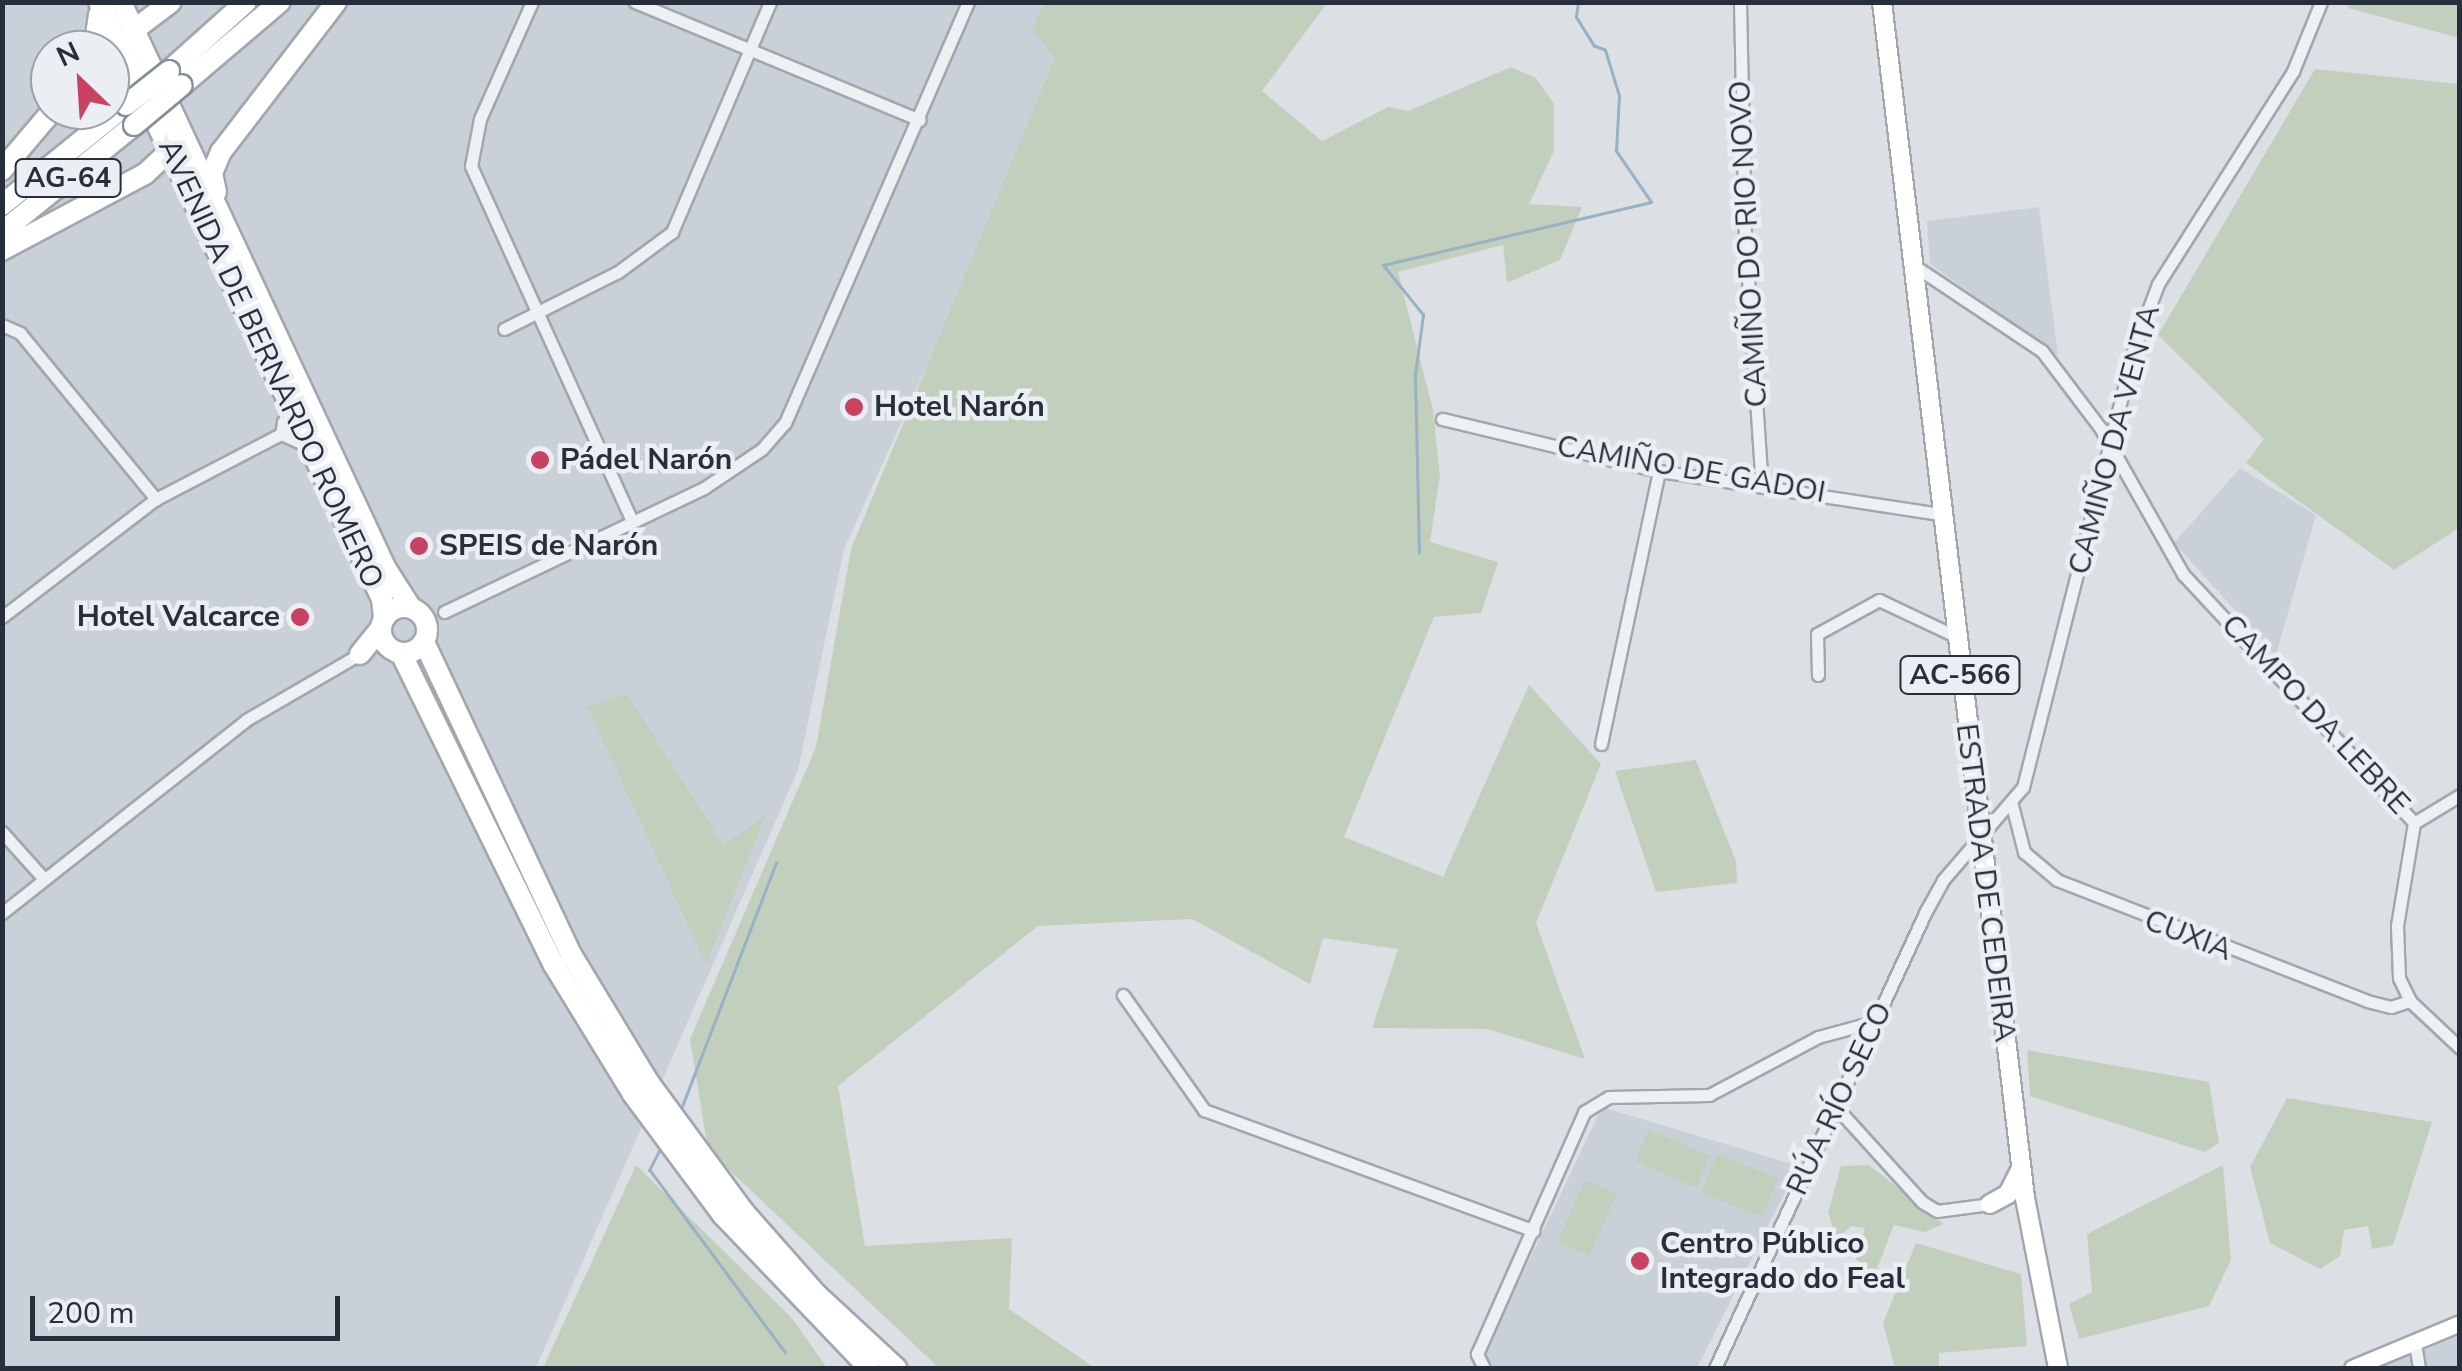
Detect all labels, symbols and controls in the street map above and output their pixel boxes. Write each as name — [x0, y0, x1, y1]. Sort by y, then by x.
north arrow — [30, 30, 130, 130]
text: N — [51, 33, 86, 76]
street label: CAMIÑO DO RIO NOVO — [1722, 80, 1776, 408]
street label: AVENIDA DE BERNARDO ROMERO — [150, 134, 390, 594]
road number: AG-64 — [13, 155, 123, 201]
street label: CAMIÑO DA VENTA — [2062, 301, 2168, 579]
place label: Hotel Narón — [874, 389, 1045, 425]
marker: Hotel Narón — [843, 396, 865, 418]
street label: CAMIÑO DE GADOI — [1554, 429, 1828, 511]
place label: Pádel Narón — [560, 442, 732, 478]
marker: Pádel Narón — [529, 449, 551, 471]
place label: SPEIS de Narón — [439, 528, 658, 564]
marker: SPEIS de Narón — [408, 535, 430, 557]
place label: Hotel Valcarce — [77, 599, 280, 635]
marker: Hotel Valcarce — [289, 606, 311, 628]
street label: CAMPO DA LEBRE — [2213, 608, 2417, 822]
road number: AC-566 — [1898, 652, 2022, 698]
street label: ESTRADA DE CEDEIRA — [1948, 722, 2022, 1044]
street label: CUXIA — [2139, 903, 2237, 969]
street label: RÚA RÍO SECO — [1780, 997, 1900, 1201]
place label: Centro Público Integrado do Feal — [1660, 1226, 1905, 1296]
marker: Centro Público Integrado do Feal — [1629, 1250, 1651, 1272]
scale bar — [35, 1276, 345, 1338]
text: 200 m — [47, 1293, 134, 1334]

